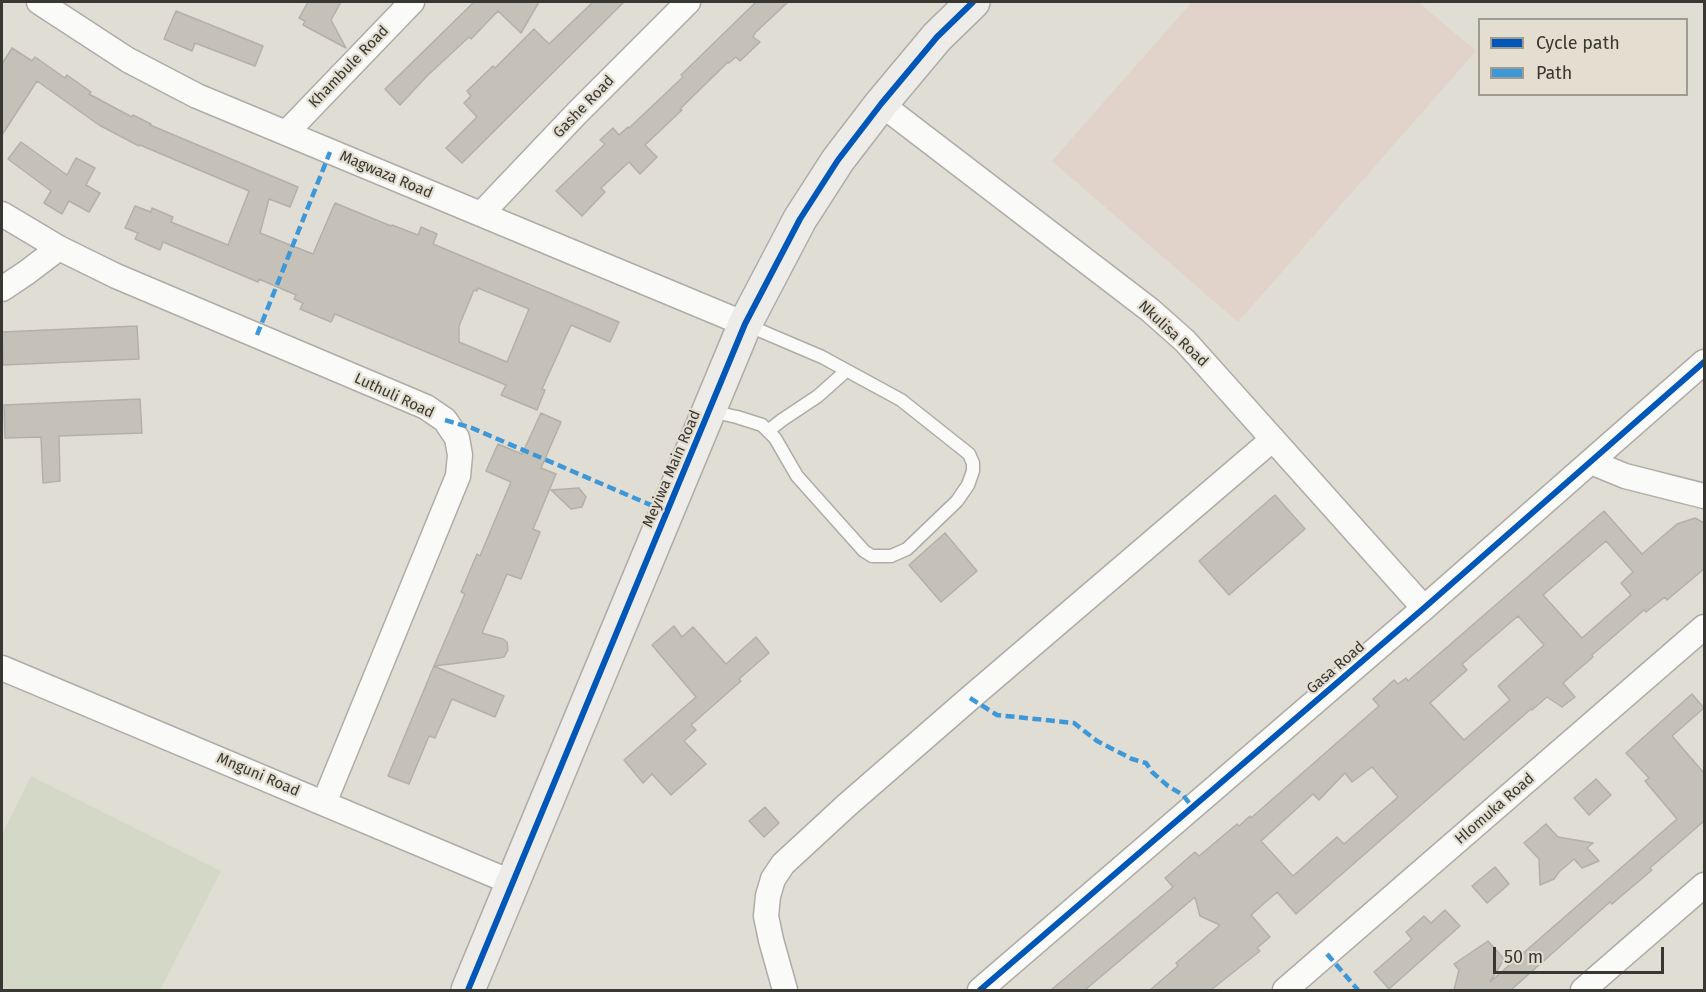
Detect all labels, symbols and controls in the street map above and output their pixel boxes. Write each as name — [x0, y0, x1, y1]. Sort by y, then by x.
legend — [1478, 18, 1688, 96]
street label: Khambule Road — [305, 22, 393, 112]
text: Cycle path — [1536, 32, 1620, 54]
text: Path — [1536, 62, 1572, 84]
street label: Gashe Road — [550, 72, 618, 142]
street label: Magwaza Road — [337, 147, 435, 203]
street label: Nkulisa Road — [1134, 297, 1212, 371]
street label: Luthuli Road — [351, 370, 437, 422]
street label: Meyiwa Main Road — [639, 408, 705, 530]
street label: Gasa Road — [1303, 638, 1369, 698]
street label: Mnguni Road — [214, 749, 302, 801]
street label: Hlomuka Road — [1452, 770, 1538, 848]
scale bar — [1496, 935, 1667, 973]
text: 50 m — [1504, 946, 1543, 968]

